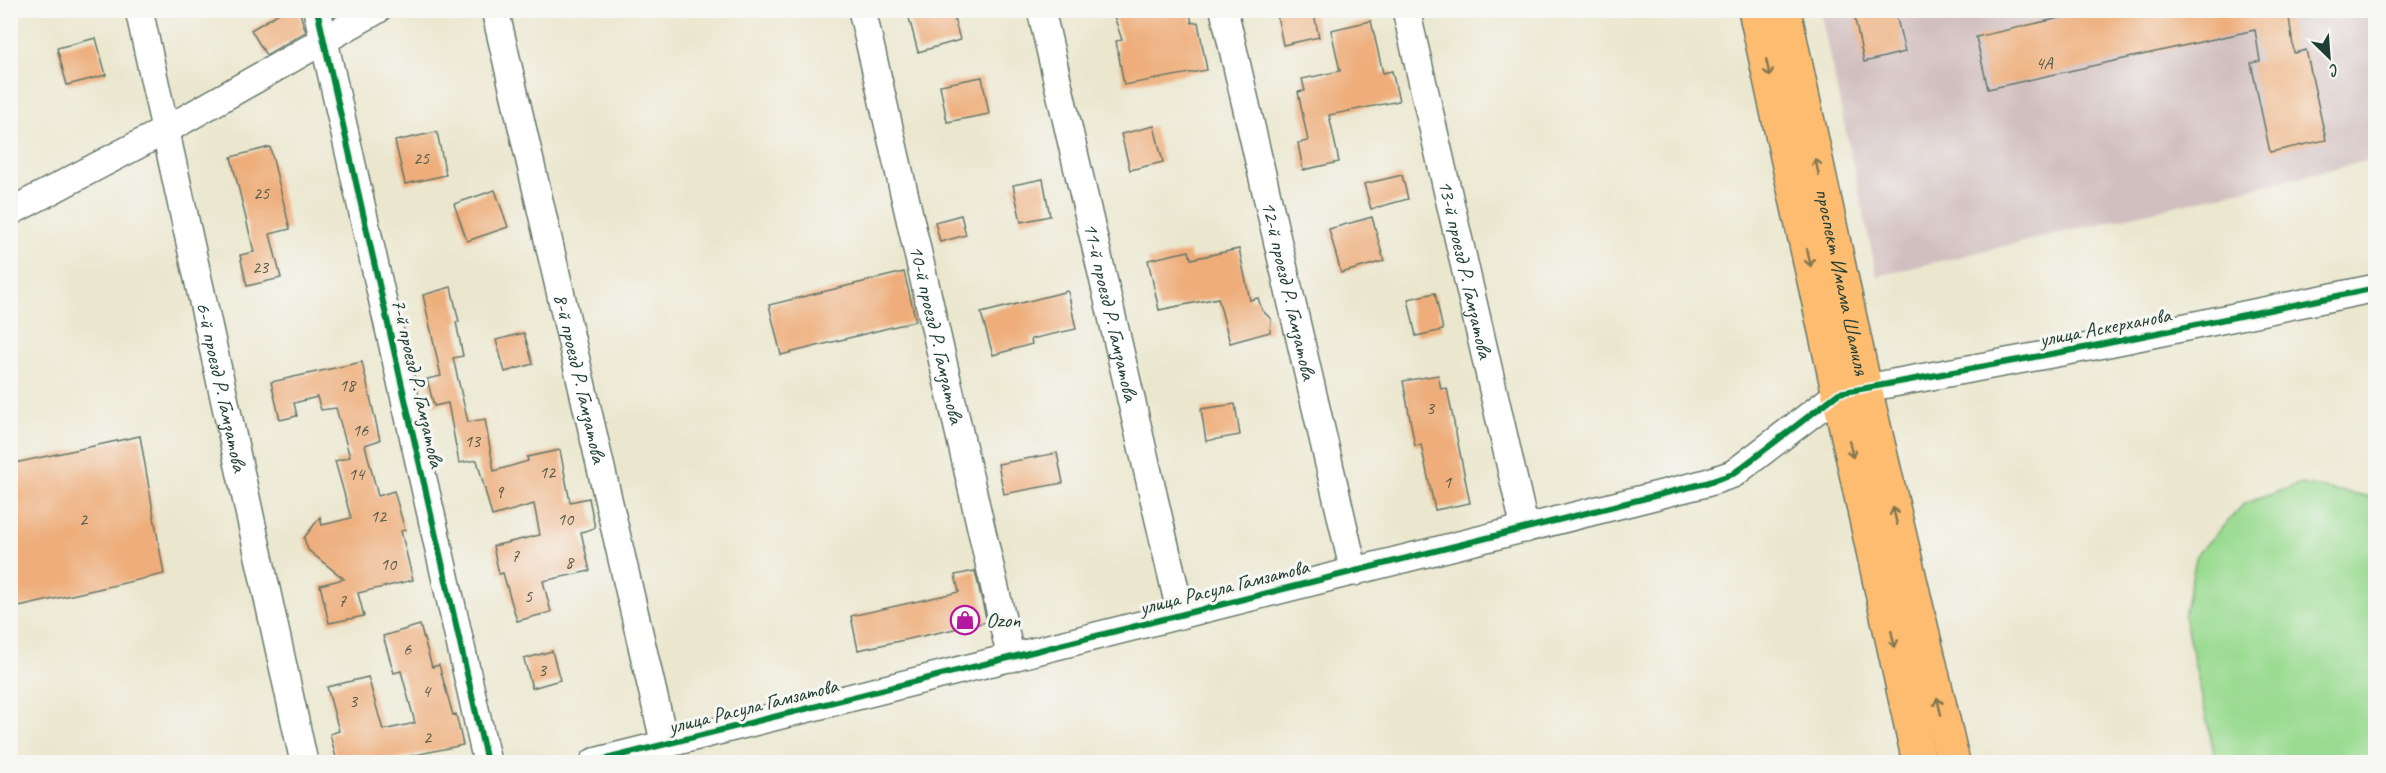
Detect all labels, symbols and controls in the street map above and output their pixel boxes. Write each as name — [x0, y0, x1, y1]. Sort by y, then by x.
north arrow — [2299, 27, 2359, 87]
house number: 4А — [2035, 52, 2054, 74]
one-way arrow — [1763, 57, 1774, 77]
text: С — [2325, 59, 2343, 81]
house number: 25 — [413, 147, 430, 169]
one-way arrow — [1811, 158, 1822, 177]
street label: 13-й проезд Р. Гамзатова — [1432, 177, 1499, 363]
house number: 25 — [253, 182, 270, 204]
street label: проспект Имама Шамиля — [1810, 186, 1875, 379]
street label: 12-й проезд Р. Гамзатова — [1256, 199, 1323, 384]
street label: 11-й проезд Р. Гамзатова — [1078, 220, 1145, 406]
street label: 10-й проезд Р. Гамзатова — [904, 243, 970, 428]
one-way arrow — [1804, 248, 1816, 267]
house number: 23 — [252, 256, 270, 278]
street label: 8-й проезд Р. Гамзатова — [548, 291, 613, 467]
street label: 7-й проезд Р. Гамзатова — [386, 296, 451, 472]
street label: 6-й проезд Р. Гамзатова — [190, 300, 253, 476]
street label: улица Аскерханова — [2035, 301, 2175, 353]
house number: 18 — [339, 374, 357, 396]
house number: 3 — [1426, 397, 1436, 419]
house number: 16 — [352, 419, 369, 441]
house number: 13 — [464, 430, 482, 452]
one-way arrow — [1846, 438, 1857, 458]
house number: 12 — [539, 461, 557, 483]
house number: 14 — [348, 463, 366, 485]
house number: 1 — [1443, 471, 1452, 493]
house number: 9 — [495, 481, 505, 503]
house number: 12 — [370, 505, 388, 527]
one-way arrow — [1888, 506, 1900, 525]
house number: 2 — [79, 508, 89, 530]
house number: 10 — [557, 508, 575, 530]
house number: 7 — [511, 545, 520, 567]
house number: 8 — [565, 551, 575, 573]
house number: 10 — [380, 553, 398, 575]
street label: улица Расула Гамзатова — [1135, 553, 1313, 621]
house number: 5 — [524, 585, 533, 607]
house number: 7 — [338, 590, 347, 612]
shop icon: Ozon — [949, 604, 981, 636]
place label: Ozon — [986, 607, 1021, 633]
one-way arrow — [1888, 629, 1899, 648]
house number: 6 — [403, 638, 412, 660]
house number: 3 — [538, 659, 548, 681]
street label: улица Расула Гамзатова — [664, 672, 842, 740]
house number: 4 — [422, 680, 432, 702]
house number: 3 — [349, 690, 359, 712]
one-way arrow — [1933, 696, 1945, 715]
house number: 2 — [423, 726, 433, 748]

